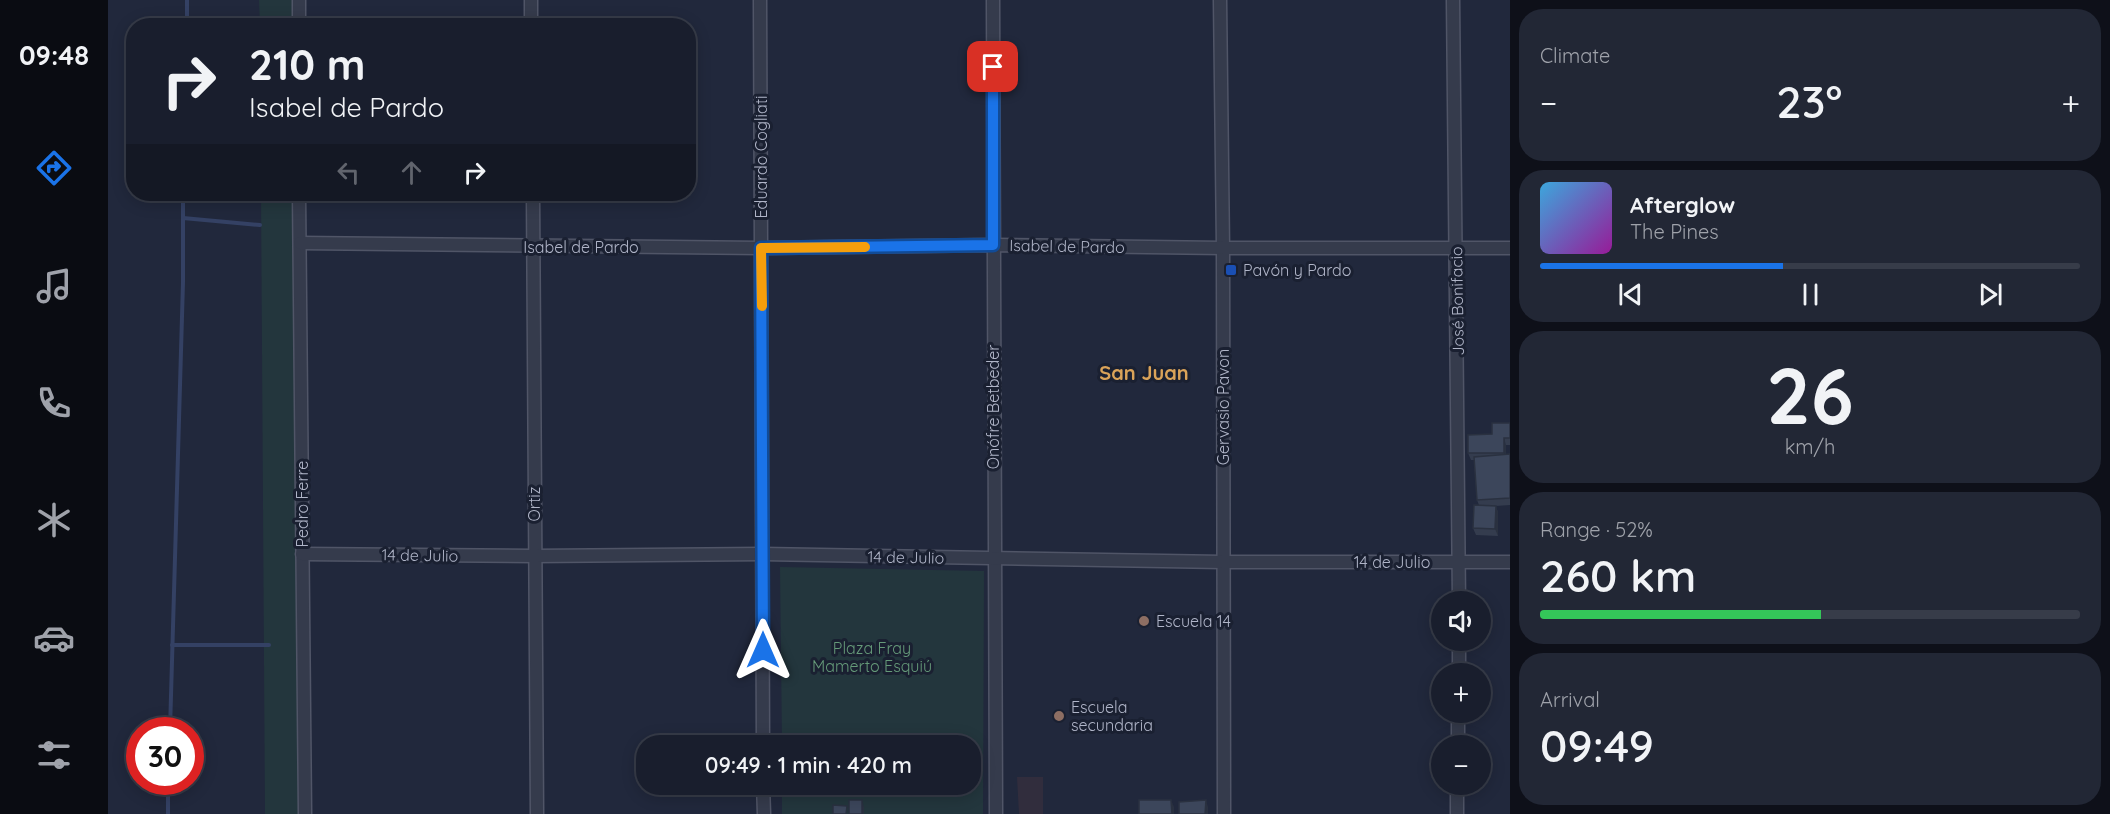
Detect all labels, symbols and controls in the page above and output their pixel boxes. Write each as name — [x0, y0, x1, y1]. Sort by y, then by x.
text: 09:48 — [19, 38, 89, 72]
text: 210 m — [249, 38, 366, 91]
pin — [967, 41, 1018, 92]
icon: right — [150, 42, 228, 120]
text: Climate — [1540, 43, 1610, 68]
icon: arrive — [976, 50, 1009, 83]
text: 23° — [1776, 73, 1842, 129]
text: − — [1540, 82, 1557, 123]
text: + — [2061, 82, 2080, 123]
text: Isabel de Pardo — [249, 90, 444, 124]
street label: Eduardo Cogliati — [751, 95, 771, 219]
icon: directions — [33, 147, 75, 189]
icon: left — [332, 156, 365, 189]
icon: ahead — [395, 156, 428, 189]
icon: right — [458, 156, 491, 189]
text: Afterglow — [1630, 191, 1735, 219]
text: The Pines — [1630, 219, 1719, 244]
street label: Isabel de Pardo — [1009, 235, 1125, 257]
street label: Isabel de Pardo — [523, 237, 639, 257]
street label: José Bonifacio — [1446, 246, 1468, 356]
place label: Pavón y Pardo — [1243, 260, 1351, 280]
marker: Pavón y Pardo — [1224, 263, 1238, 277]
icon: music — [33, 265, 75, 307]
icon: previous — [1614, 278, 1647, 311]
icon: pause — [1794, 278, 1827, 311]
icon: next — [1974, 278, 2007, 311]
street label: Onófre Betbeder — [983, 345, 1003, 469]
text: 26 — [1766, 346, 1854, 444]
street label: Gervasio Pavon — [1213, 349, 1233, 465]
district label: San Juan — [1099, 360, 1189, 385]
icon: phone — [33, 382, 75, 424]
text: km/h — [1785, 434, 1835, 459]
street label: Pedro Ferre — [292, 461, 312, 547]
street label: Ortiz — [524, 487, 544, 521]
icon: climate — [33, 499, 75, 541]
text: Range · 52% — [1540, 517, 1653, 542]
street label: 14 de Julio — [382, 544, 458, 566]
street label: 14 de Julio — [868, 546, 944, 568]
text: 260 km — [1540, 547, 1696, 603]
street label: 14 de Julio — [1354, 552, 1430, 572]
map controls — [1431, 591, 1491, 795]
button: sound — [1431, 591, 1491, 651]
place label: Escuela 14 — [1156, 611, 1231, 631]
marker: Escuela 14 — [1137, 614, 1151, 628]
icon: car — [33, 617, 75, 659]
position arrow — [731, 618, 795, 682]
park label: Plaza Fray Mamerto Esquiú — [812, 638, 932, 676]
button: + — [1431, 663, 1491, 723]
text: Arrival — [1540, 687, 1600, 712]
place label: Escuela secundaria — [1071, 697, 1153, 735]
marker: Escuela secundaria — [1052, 709, 1066, 723]
speed limit sign: 30 — [126, 717, 204, 795]
text: 09:49 — [1540, 717, 1654, 773]
icon: filters — [33, 734, 75, 776]
button: − — [1431, 735, 1491, 795]
text: 09:49 · 1 min · 420 m — [705, 751, 912, 779]

